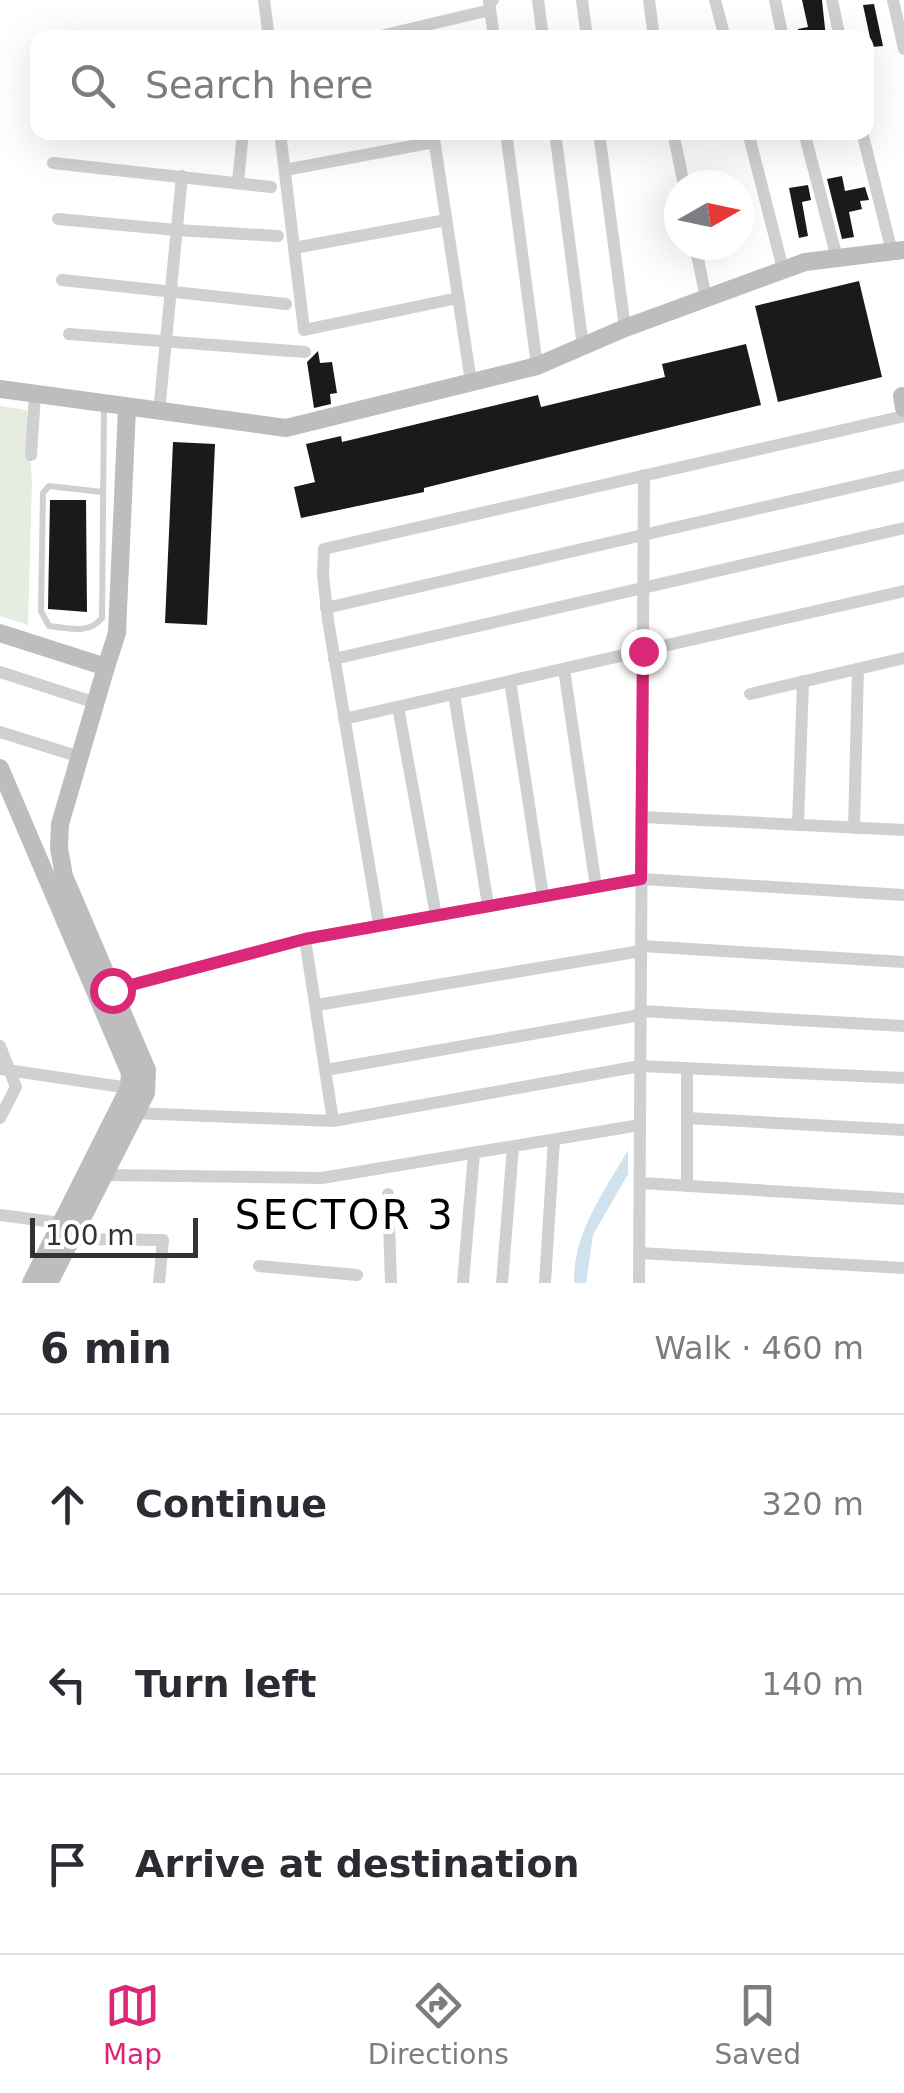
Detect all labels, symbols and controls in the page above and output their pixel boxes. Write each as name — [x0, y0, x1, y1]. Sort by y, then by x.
search box — [30, 30, 874, 140]
icon: search — [65, 58, 120, 113]
text: Search here — [145, 63, 373, 107]
north arrow — [664, 170, 754, 260]
route end — [621, 629, 667, 675]
route start — [90, 968, 136, 1014]
district label: SECTOR 3 — [235, 1192, 455, 1238]
scale bar — [30, 1213, 198, 1258]
text: 100 m — [45, 1219, 135, 1252]
text: 6 min — [40, 1324, 172, 1373]
text: Walk · 460 m — [654, 1329, 864, 1367]
icon: ahead — [40, 1477, 95, 1532]
text: Continue — [135, 1482, 327, 1526]
text: 320 m — [762, 1485, 864, 1523]
icon: left — [40, 1657, 95, 1712]
text: Turn left — [135, 1662, 316, 1706]
text: 140 m — [762, 1665, 864, 1703]
icon: arrive — [40, 1837, 95, 1892]
text: Arrive at destination — [135, 1842, 580, 1886]
tab: Map — [103, 1978, 162, 2071]
tab: Directions — [368, 1978, 509, 2071]
tab: Saved — [715, 1978, 801, 2071]

